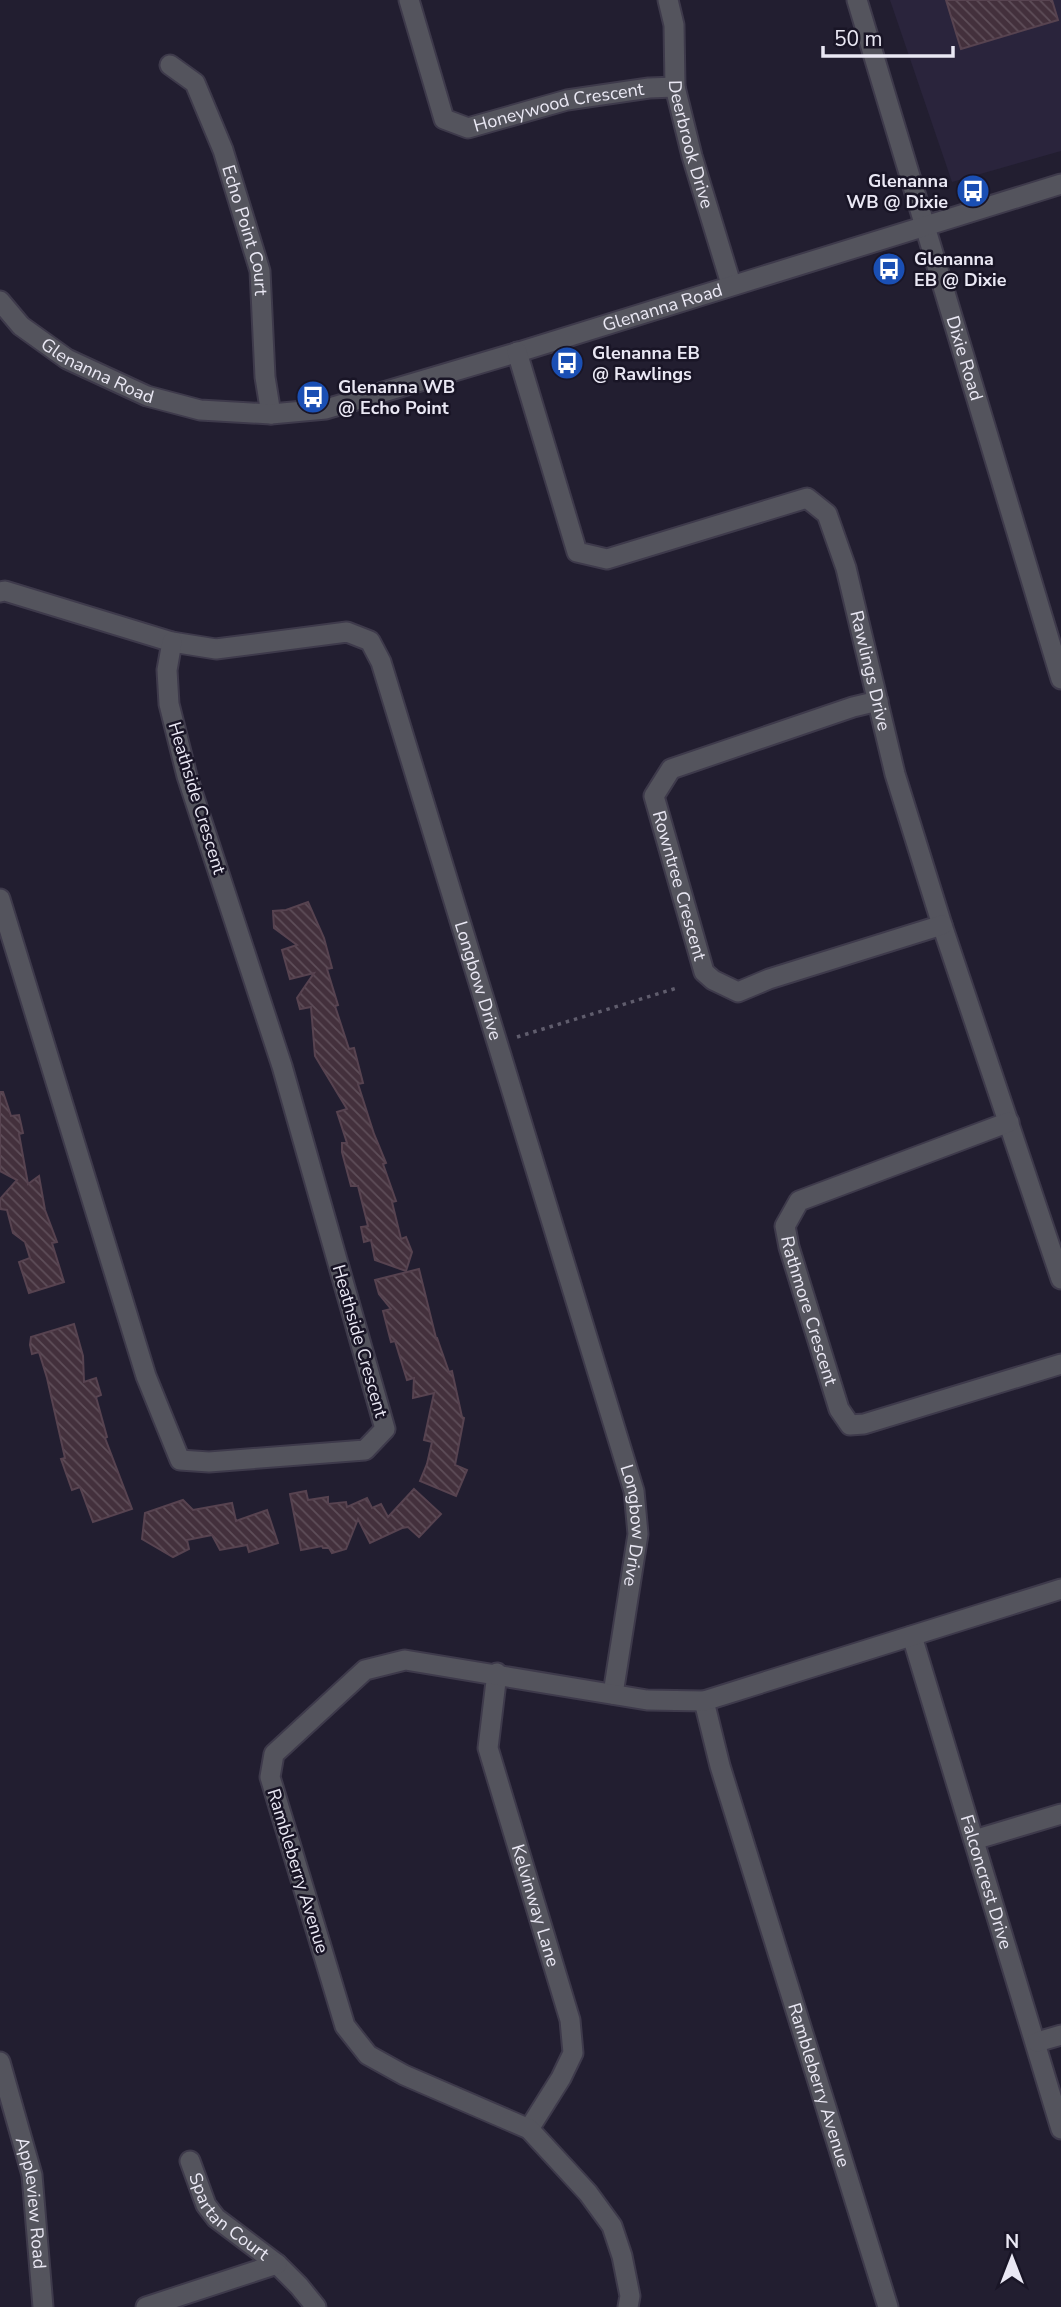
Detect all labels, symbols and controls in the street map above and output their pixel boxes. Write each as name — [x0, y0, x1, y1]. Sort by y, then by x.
scale bar — [823, 14, 953, 58]
text: 50 m — [834, 25, 883, 53]
street label: Honeywood Crescent — [471, 77, 646, 138]
street label: Deerbrook Drive — [663, 80, 719, 211]
street label: Echo Point Court — [216, 162, 273, 297]
place label: Glenanna WB @ Dixie — [846, 169, 948, 214]
bus stop icon: Glenanna WB @ Dixie — [954, 172, 992, 210]
place label: Glenanna EB @ Dixie — [914, 247, 1007, 292]
bus stop icon: Glenanna EB @ Dixie — [870, 250, 908, 288]
street label: Glenanna Road — [600, 278, 725, 337]
street label: Dixie Road — [941, 313, 989, 403]
street label: Glenanna Road — [36, 332, 157, 409]
place label: Glenanna EB @ Rawlings — [592, 341, 700, 386]
bus stop icon: Glenanna EB @ Rawlings — [548, 344, 586, 382]
place label: Glenanna WB @ Echo Point — [338, 375, 455, 420]
bus stop icon: Glenanna WB @ Echo Point — [294, 378, 332, 416]
street label: Rawlings Drive — [844, 608, 896, 733]
street label: Heathside Crescent — [162, 719, 232, 878]
street label: Rowntree Crescent — [647, 808, 712, 964]
street label: Longbow Drive — [449, 918, 508, 1043]
street label: Rathmore Crescent — [775, 1234, 843, 1389]
street label: Heathside Crescent — [327, 1262, 393, 1421]
street label: Longbow Drive — [615, 1461, 650, 1588]
street label: Rambleberry Avenue — [262, 1786, 334, 1956]
street label: Falconcrest Drive — [955, 1812, 1018, 1952]
street label: Kelvinway Lane — [506, 1841, 565, 1970]
street label: Rambleberry Avenue — [782, 2000, 856, 2170]
street label: Appleview Road — [10, 2134, 52, 2270]
street label: Spartan Court — [183, 2169, 275, 2266]
north arrow — [977, 2223, 1047, 2293]
text: N — [1005, 2229, 1019, 2255]

